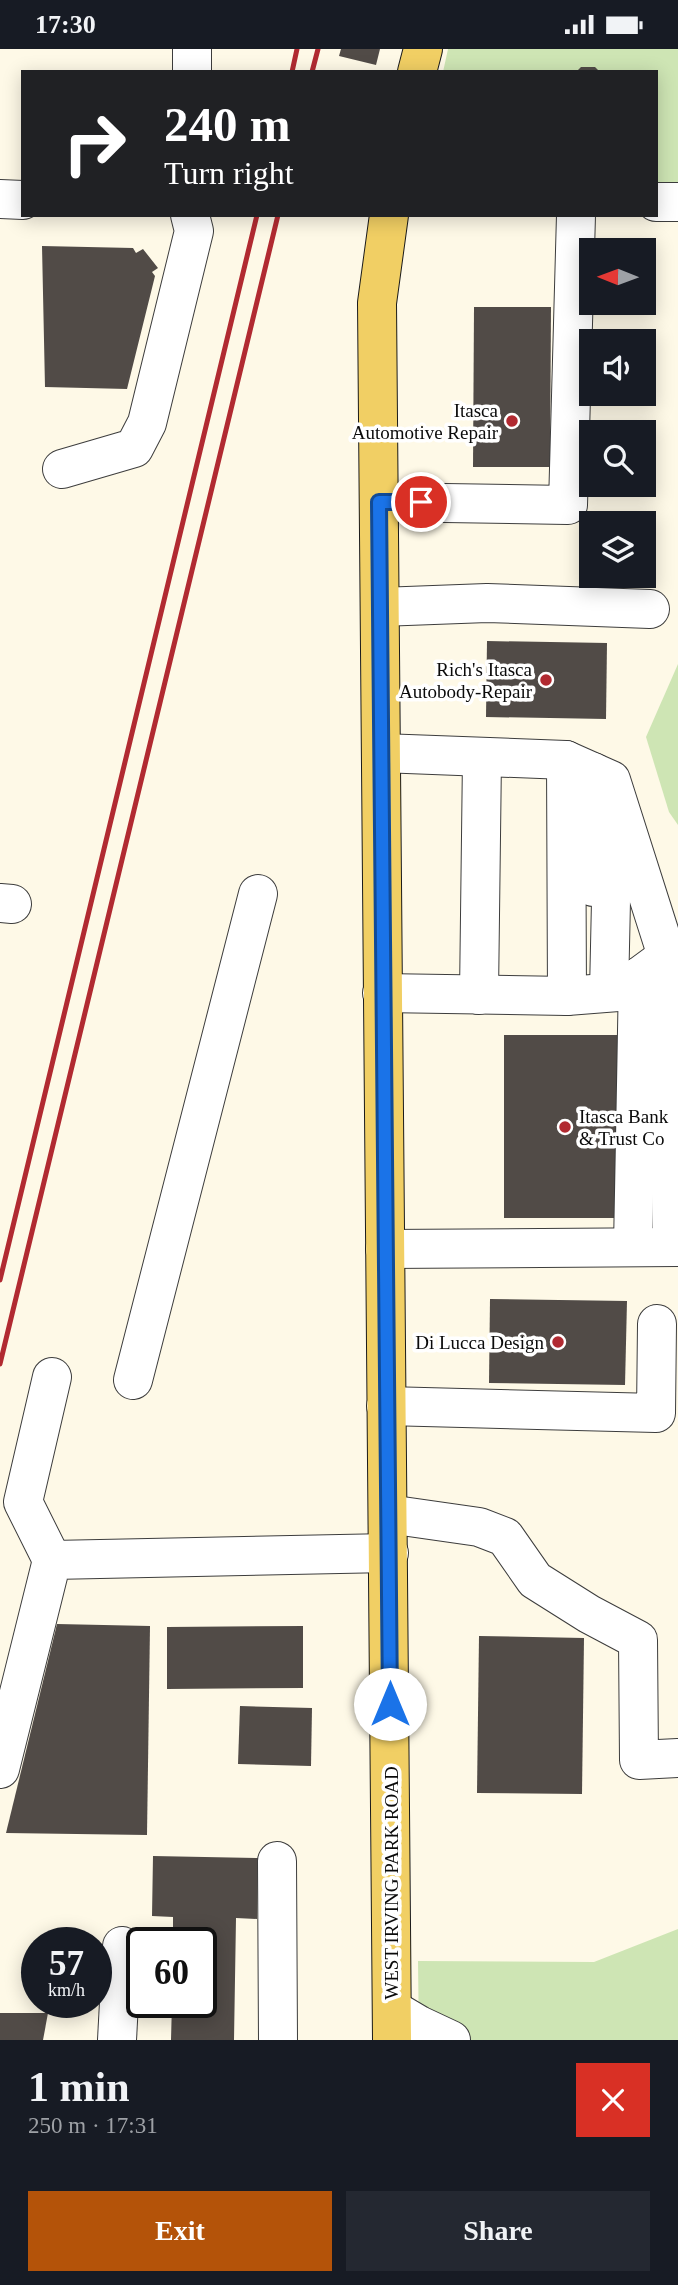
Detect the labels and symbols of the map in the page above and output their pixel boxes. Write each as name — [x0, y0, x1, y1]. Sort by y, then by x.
north arrow — [579, 238, 656, 315]
place label: Itasca Automotive Repair — [352, 400, 499, 443]
marker: Itasca Automotive Repair — [504, 413, 520, 429]
pin — [391, 472, 451, 532]
place label: Rich's Itasca Autobody-Repair — [399, 659, 533, 702]
marker: Rich's Itasca Autobody-Repair — [538, 672, 554, 688]
place label: Itasca Bank & Trust Co — [579, 1106, 669, 1149]
marker: Itasca Bank & Trust Co — [557, 1119, 573, 1135]
place label: Di Lucca Design — [415, 1332, 544, 1353]
marker: Di Lucca Design — [550, 1334, 566, 1350]
position arrow — [353, 1667, 427, 1741]
street label: WEST IRVING PARK ROAD — [381, 1766, 402, 2000]
speed limit sign: 60 — [126, 1927, 217, 2018]

